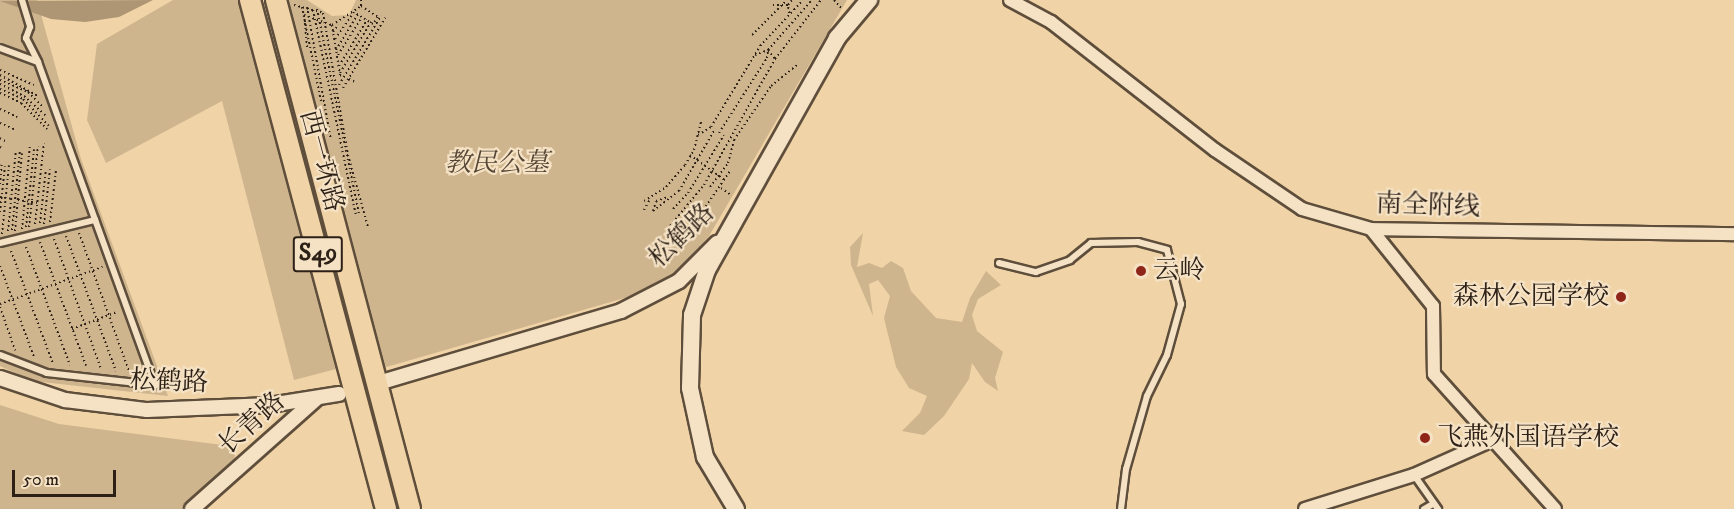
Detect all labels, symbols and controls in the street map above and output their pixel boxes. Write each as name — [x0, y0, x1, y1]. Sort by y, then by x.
street label: 西一环路 — [292, 107, 350, 215]
park label: 教民公墓 — [445, 148, 549, 180]
street label: 南全附线 — [1375, 189, 1481, 223]
street label: 松鹤路 — [643, 198, 721, 274]
road number: S49 — [292, 233, 344, 275]
place label: 云岭 — [1153, 255, 1205, 287]
marker: 云岭 — [1134, 264, 1148, 278]
place label: 森林公园学校 — [1453, 281, 1609, 313]
marker: 森林公园学校 — [1614, 290, 1628, 304]
street label: 松鹤路 — [129, 365, 209, 399]
street label: 长青路 — [213, 386, 291, 462]
place label: 飞燕外国语学校 — [1437, 422, 1619, 454]
marker: 飞燕外国语学校 — [1418, 431, 1432, 445]
scale bar — [15, 458, 118, 496]
text: 50 m — [23, 469, 59, 491]

